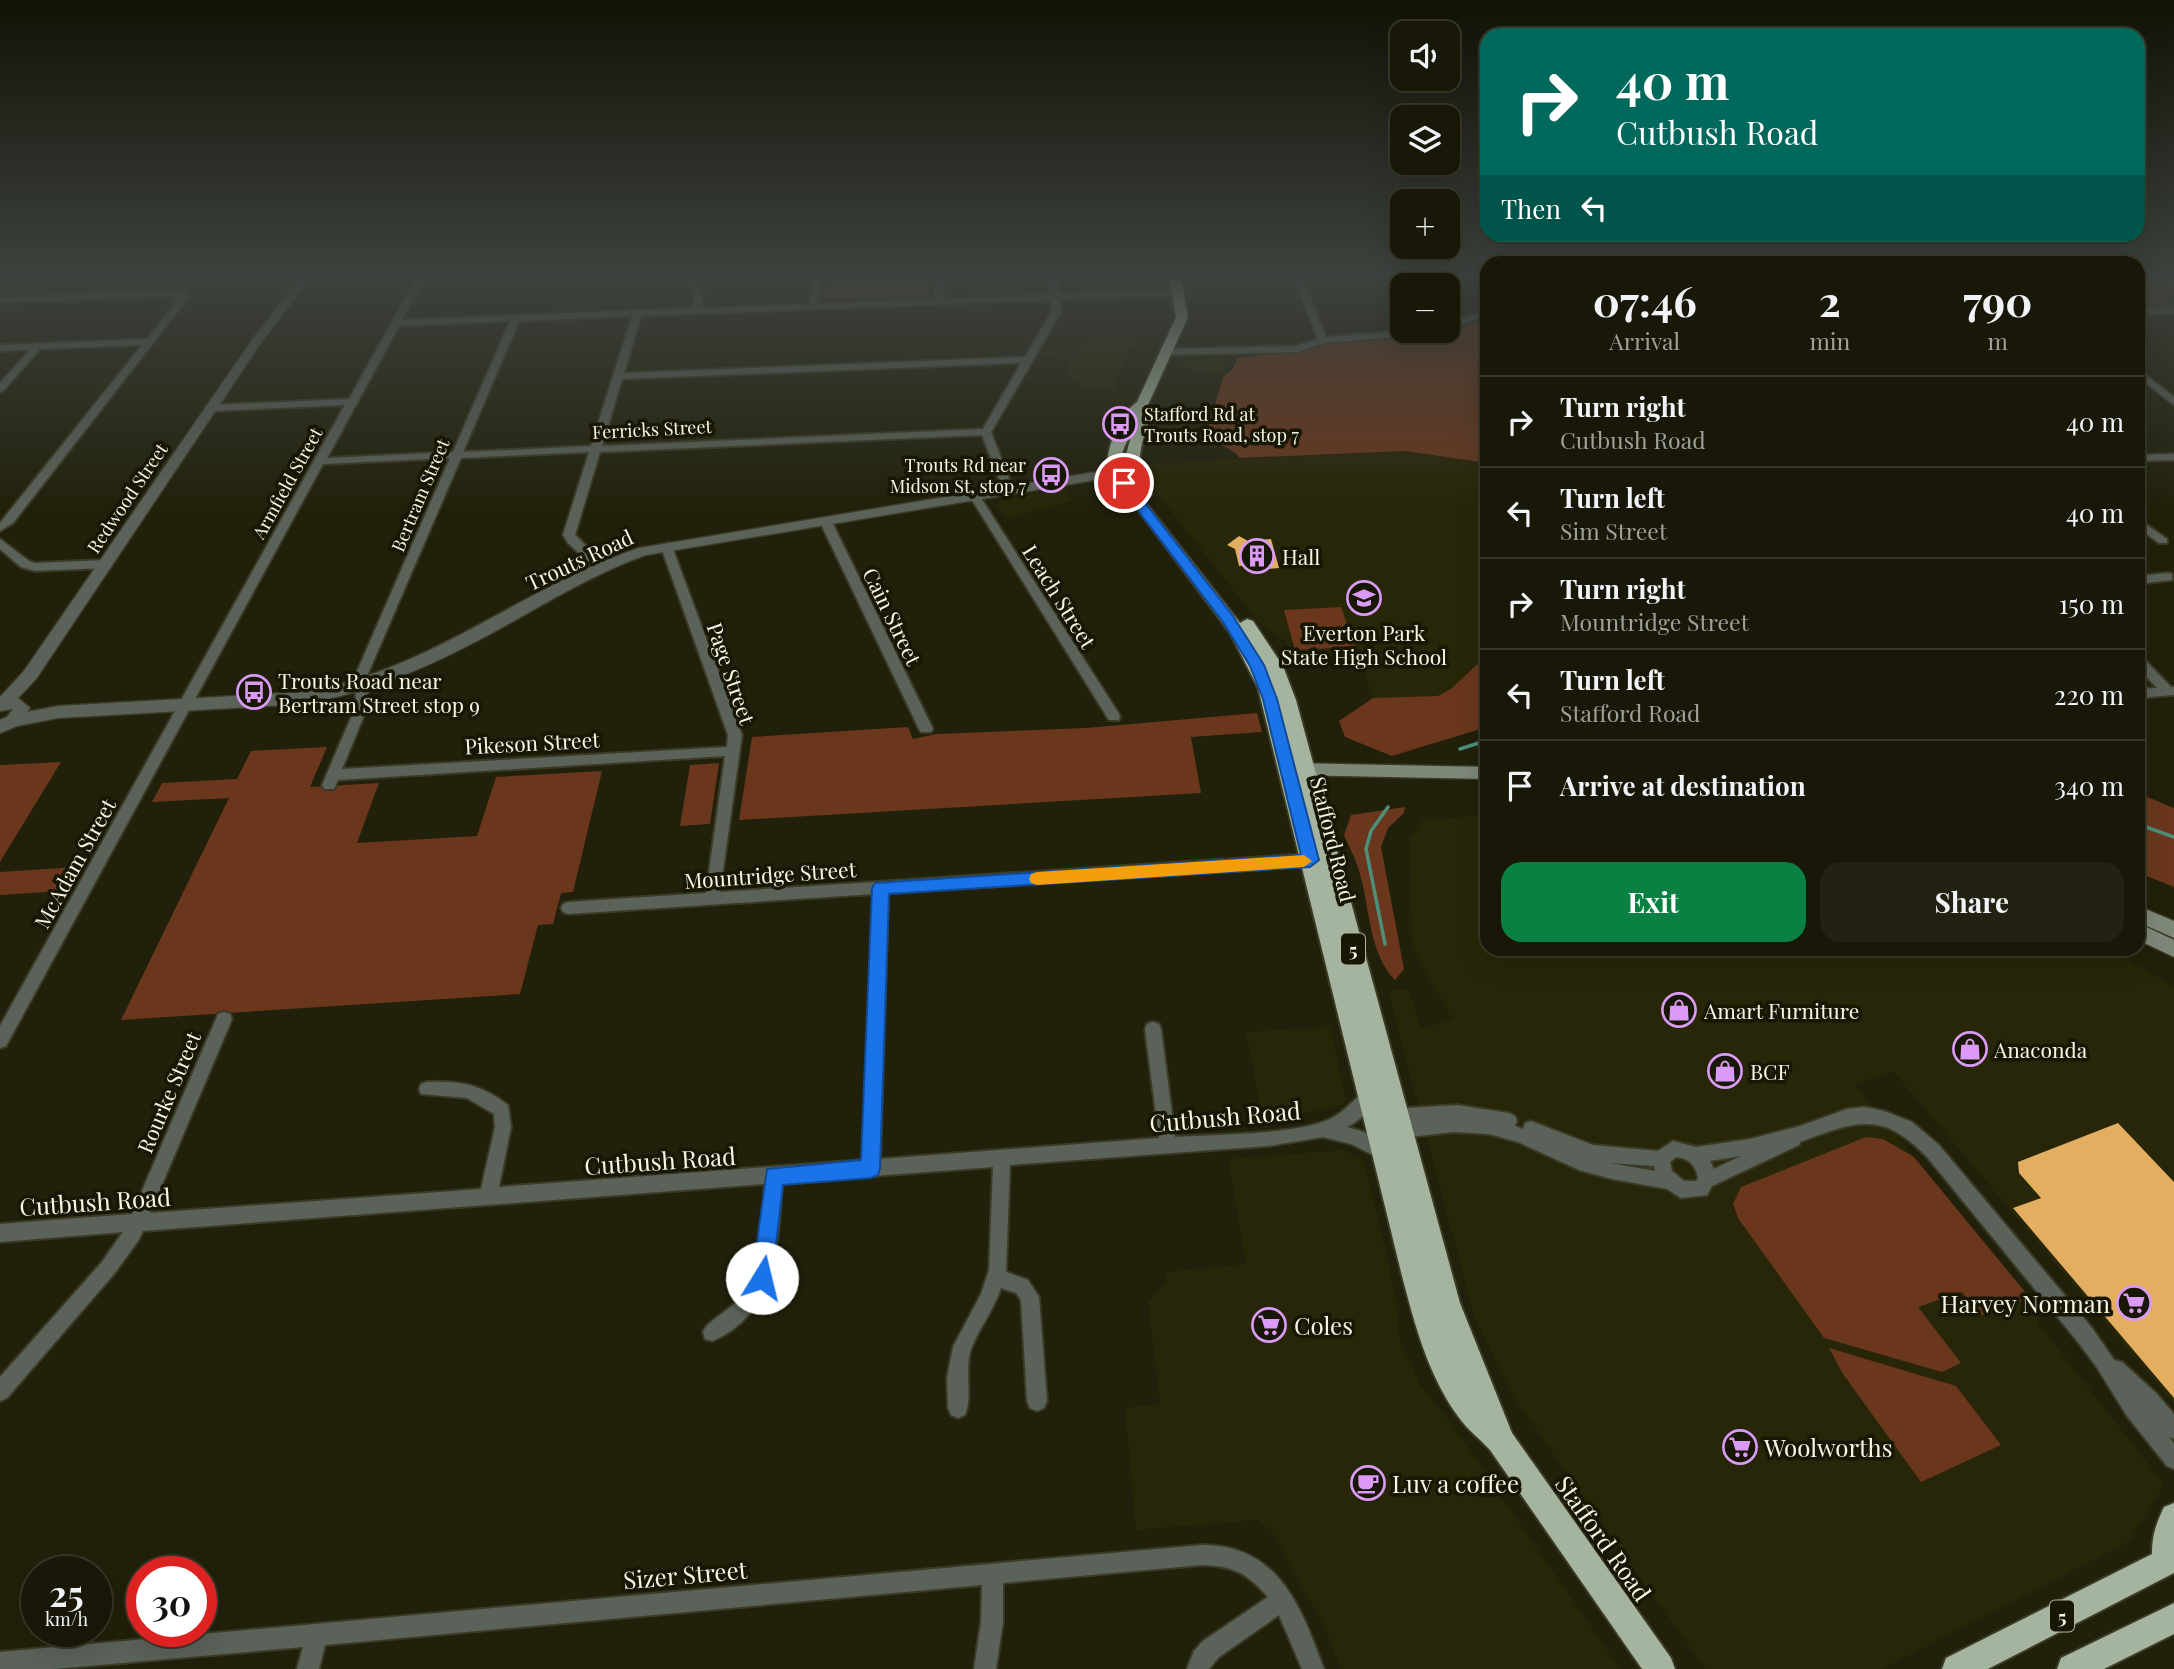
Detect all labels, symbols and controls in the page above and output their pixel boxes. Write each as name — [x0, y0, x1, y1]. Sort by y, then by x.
map controls — [1390, 21, 1460, 343]
button: sound — [1390, 21, 1460, 91]
text: 40 m — [1616, 47, 1729, 112]
icon: right — [1501, 56, 1592, 147]
button: layers — [1390, 105, 1460, 175]
text: Cutbush Road — [1616, 110, 1818, 153]
button: + — [1390, 189, 1460, 259]
icon: left — [1575, 189, 1613, 227]
text: Then — [1501, 191, 1561, 226]
text: 07:46 — [1593, 272, 1697, 328]
text: 2 — [1819, 272, 1841, 328]
text: 790 — [1963, 272, 2032, 328]
button: − — [1390, 273, 1460, 343]
text: Arrival — [1609, 325, 1680, 356]
text: min — [1809, 325, 1850, 356]
text: m — [1987, 325, 2008, 356]
text: Turn right — [1560, 389, 1686, 424]
place label: Stafford Rd at Trouts Road, stop 7 — [1144, 402, 1299, 447]
icon: right — [1501, 403, 1539, 441]
text: 40 m — [2066, 404, 2124, 439]
bus stop icon: Stafford Rd at Trouts Road, stop 7 — [1101, 405, 1139, 443]
street label: Ferricks Street — [592, 414, 713, 444]
street label: Armfield Street — [246, 422, 328, 544]
text: Cutbush Road — [1560, 424, 1706, 455]
street label: Bertram Street — [385, 434, 455, 555]
street label: Redwood Street — [81, 438, 173, 558]
place label: Trouts Rd near Midson St, stop 7 — [890, 453, 1027, 498]
pin — [1094, 453, 1154, 513]
bus stop icon: Trouts Rd near Midson St, stop 7 — [1032, 456, 1070, 494]
icon: arrive — [1105, 464, 1143, 502]
text: Turn left — [1560, 480, 1665, 515]
icon: left — [1501, 494, 1539, 532]
text: 40 m — [2066, 495, 2124, 530]
text: Sim Street — [1560, 515, 1667, 546]
street label: Trouts Road — [521, 522, 637, 596]
building icon: Hall — [1238, 537, 1276, 575]
street label: Leach Street — [1017, 539, 1103, 654]
place label: Hall — [1282, 542, 1320, 570]
street label: Cain Street — [857, 563, 929, 670]
text: Turn right — [1560, 571, 1686, 606]
school or university icon: Everton Park State High School — [1345, 579, 1383, 617]
icon: right — [1501, 585, 1539, 623]
text: 150 m — [2059, 586, 2124, 621]
text: Mountridge Street — [1560, 606, 1749, 637]
street label: Page Street — [702, 618, 763, 728]
place label: Everton Park State High School — [1281, 618, 1447, 670]
text: Turn left — [1560, 662, 1665, 697]
place label: Trouts Road near Bertram Street stop 9 — [278, 666, 480, 718]
bus stop icon: Trouts Road near Bertram Street stop 9 — [235, 673, 273, 711]
icon: left — [1501, 676, 1539, 714]
text: 220 m — [2054, 677, 2124, 712]
text: Stafford Road — [1560, 697, 1700, 728]
street label: Pikeson Street — [464, 724, 601, 760]
icon: arrive — [1501, 767, 1539, 805]
text: Arrive at destination — [1560, 768, 1806, 803]
text: 340 m — [2054, 768, 2124, 803]
street label: Stafford Road — [1305, 773, 1363, 905]
street label: McAdam Street — [27, 793, 121, 933]
street label: Mountridge Street — [683, 854, 858, 894]
button: Exit — [1501, 862, 1806, 942]
button: Share — [1820, 862, 2124, 942]
road number: 5 — [1341, 934, 1365, 965]
shop icon: Amart Furniture — [1660, 991, 1698, 1029]
place label: Amart Furniture — [1703, 996, 1859, 1024]
street label: Rourke Street — [130, 1026, 206, 1157]
shop icon: Anaconda — [1951, 1030, 1989, 1068]
place label: Anaconda — [1993, 1035, 2088, 1063]
shop icon: BCF — [1706, 1052, 1744, 1090]
place label: BCF — [1750, 1057, 1790, 1085]
street label: Cutbush Road — [1148, 1093, 1302, 1139]
street label: Cutbush Road — [583, 1139, 737, 1181]
street label: Cutbush Road — [18, 1180, 172, 1222]
position arrow — [725, 1241, 799, 1315]
supermarket icon: Harvey Norman — [2115, 1284, 2153, 1322]
place label: Harvey Norman — [1941, 1287, 2110, 1319]
supermarket icon: Coles — [1250, 1306, 1288, 1344]
place label: Coles — [1294, 1309, 1353, 1341]
supermarket icon: Woolworths — [1721, 1428, 1759, 1466]
place label: Woolworths — [1763, 1431, 1892, 1463]
cafe icon: Luv a coffee — [1349, 1464, 1387, 1502]
place label: Luv a coffee — [1392, 1467, 1519, 1499]
street label: Stafford Road — [1549, 1469, 1659, 1607]
street label: Sizer Street — [622, 1553, 749, 1595]
speed limit sign: 30 — [126, 1556, 217, 1647]
text: 25 — [49, 1569, 84, 1616]
road number: 5 — [2050, 1600, 2074, 1632]
text: km/h — [45, 1607, 88, 1631]

